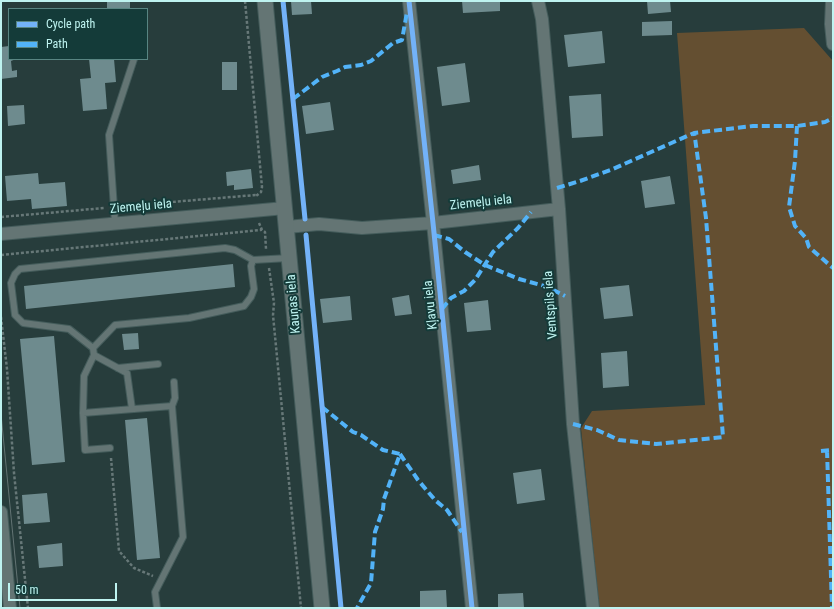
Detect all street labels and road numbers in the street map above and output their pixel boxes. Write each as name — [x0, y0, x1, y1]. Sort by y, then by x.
street label: Ziemeļu iela — [449, 192, 513, 214]
street label: Ziemeļu iela — [109, 197, 173, 217]
street label: Ventspils iela — [541, 270, 561, 340]
street label: Kauņas iela — [284, 274, 304, 334]
street label: Kļavu iela — [421, 280, 441, 330]

